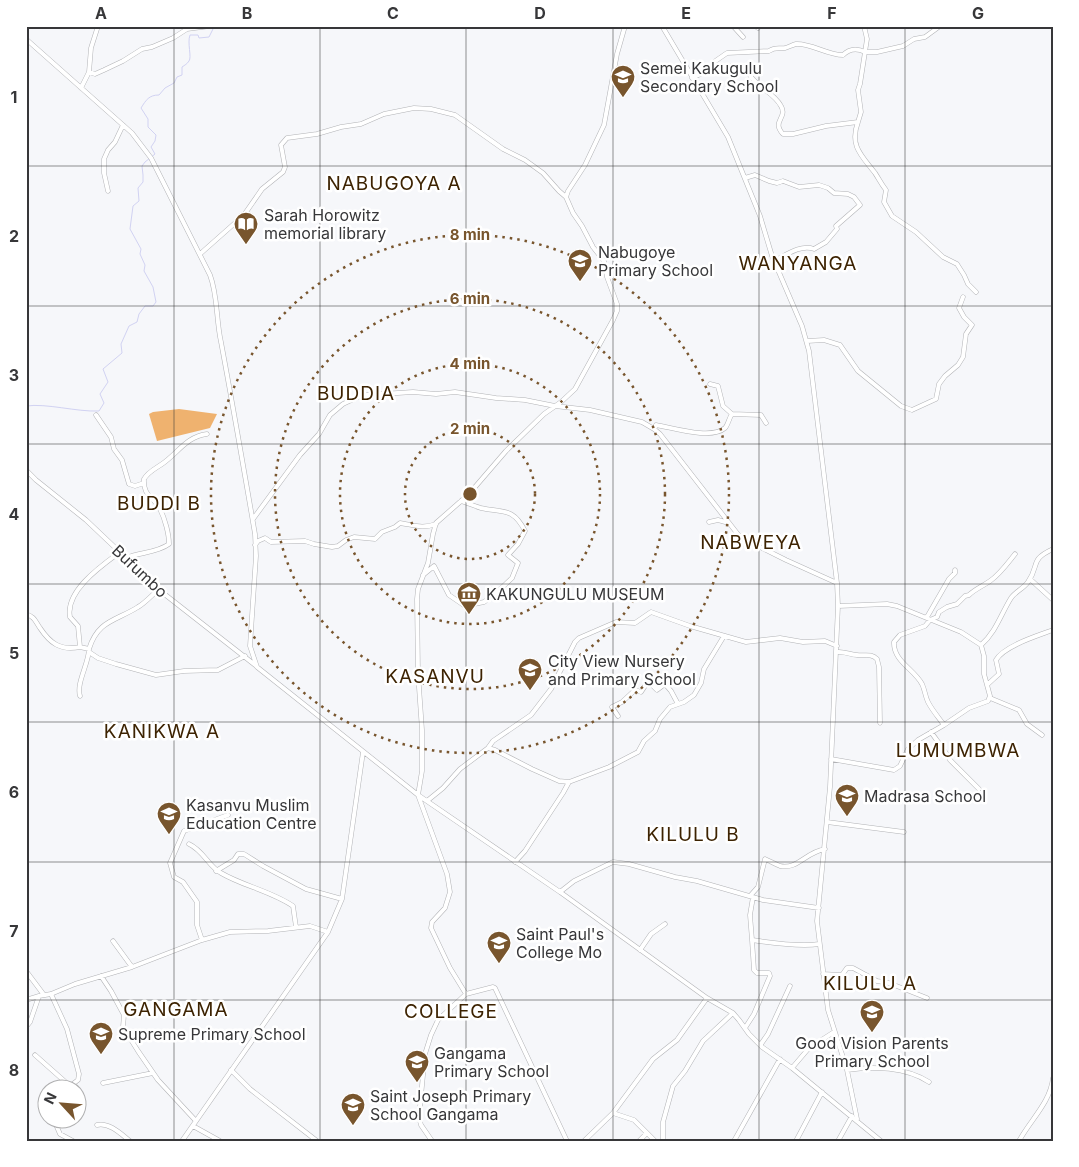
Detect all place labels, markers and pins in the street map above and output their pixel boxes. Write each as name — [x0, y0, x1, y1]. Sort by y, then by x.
place label: Semei Kakugulu Secondary School — [640, 58, 778, 96]
school or university icon: Semei Kakugulu Secondary School — [610, 64, 636, 98]
place label: Sarah Horowitz memorial library — [264, 205, 386, 243]
library icon: Sarah Horowitz memorial library — [233, 211, 259, 245]
place label: Nabugoye Primary School — [598, 242, 713, 280]
school or university icon: Nabugoye Primary School — [567, 248, 593, 282]
centre of rings — [461, 485, 479, 503]
museum icon: KAKUNGULU MUSEUM — [456, 581, 482, 615]
place label: KAKUNGULU MUSEUM — [486, 584, 664, 604]
place label: City View Nursery and Primary School — [548, 651, 696, 689]
school or university icon: City View Nursery and Primary School — [517, 657, 543, 691]
school or university icon: Madrasa School — [834, 783, 860, 817]
place label: Madrasa School — [864, 786, 986, 806]
place label: Kasanvu Muslim Education Centre — [186, 795, 317, 833]
school or university icon: Kasanvu Muslim Education Centre — [156, 801, 182, 835]
place label: Saint Paul's College Mo — [516, 924, 604, 962]
school or university icon: Saint Paul's College Mo — [486, 930, 512, 964]
school or university icon: Good Vision Parents Primary School — [859, 999, 885, 1033]
school or university icon: Supreme Primary School — [88, 1021, 114, 1055]
place label: Supreme Primary School — [118, 1024, 306, 1044]
place label: Good Vision Parents Primary School — [795, 1033, 949, 1071]
place label: Gangama Primary School — [434, 1043, 549, 1081]
school or university icon: Gangama Primary School — [404, 1049, 430, 1083]
place label: Saint Joseph Primary School Gangama — [370, 1086, 531, 1124]
school or university icon: Saint Joseph Primary School Gangama — [340, 1092, 366, 1126]

